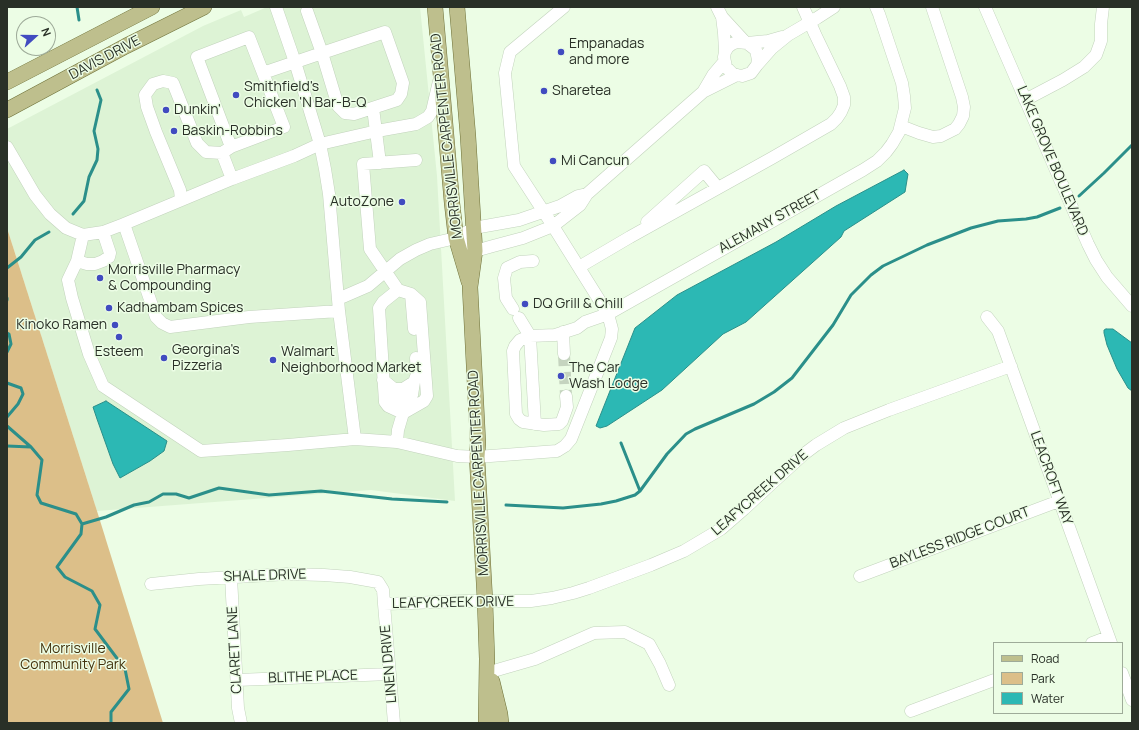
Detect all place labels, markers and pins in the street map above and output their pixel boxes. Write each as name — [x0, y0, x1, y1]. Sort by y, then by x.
place label: Empanadas and more — [569, 36, 644, 68]
marker: Empanadas and more — [556, 47, 566, 57]
place label: Smithfield's Chicken 'N Bar-B-Q — [244, 79, 366, 112]
place label: Sharetea — [552, 83, 611, 99]
marker: Sharetea — [539, 86, 549, 96]
marker: Smithfield's Chicken 'N Bar-B-Q — [231, 90, 241, 100]
place label: Dunkin' — [174, 102, 221, 118]
marker: Dunkin' — [161, 105, 171, 115]
place label: Baskin-Robbins — [182, 123, 283, 139]
marker: Baskin-Robbins — [169, 126, 179, 136]
place label: Mi Cancun — [561, 153, 629, 169]
marker: Mi Cancun — [548, 156, 558, 166]
place label: AutoZone — [330, 194, 394, 210]
marker: AutoZone — [397, 197, 407, 207]
place label: Morrisville Pharmacy & Compounding — [108, 262, 240, 294]
marker: Morrisville Pharmacy & Compounding — [95, 273, 105, 283]
place label: DQ Grill & Chill — [533, 296, 623, 312]
marker: DQ Grill & Chill — [520, 299, 530, 309]
place label: Kadhambam Spices — [117, 300, 243, 316]
marker: Kadhambam Spices — [104, 303, 114, 313]
place label: Kinoko Ramen — [16, 317, 107, 333]
marker: Kinoko Ramen — [110, 320, 120, 330]
marker: Esteem — [114, 332, 124, 342]
place label: Georgina's Pizzeria — [172, 342, 240, 374]
place label: Esteem — [95, 344, 143, 360]
place label: Walmart Neighborhood Market — [281, 344, 421, 376]
marker: Georgina's Pizzeria — [159, 353, 169, 363]
marker: Walmart Neighborhood Market — [268, 355, 278, 365]
place label: The Car Wash Lodge — [569, 360, 648, 392]
marker: The Car Wash Lodge — [556, 371, 566, 381]

